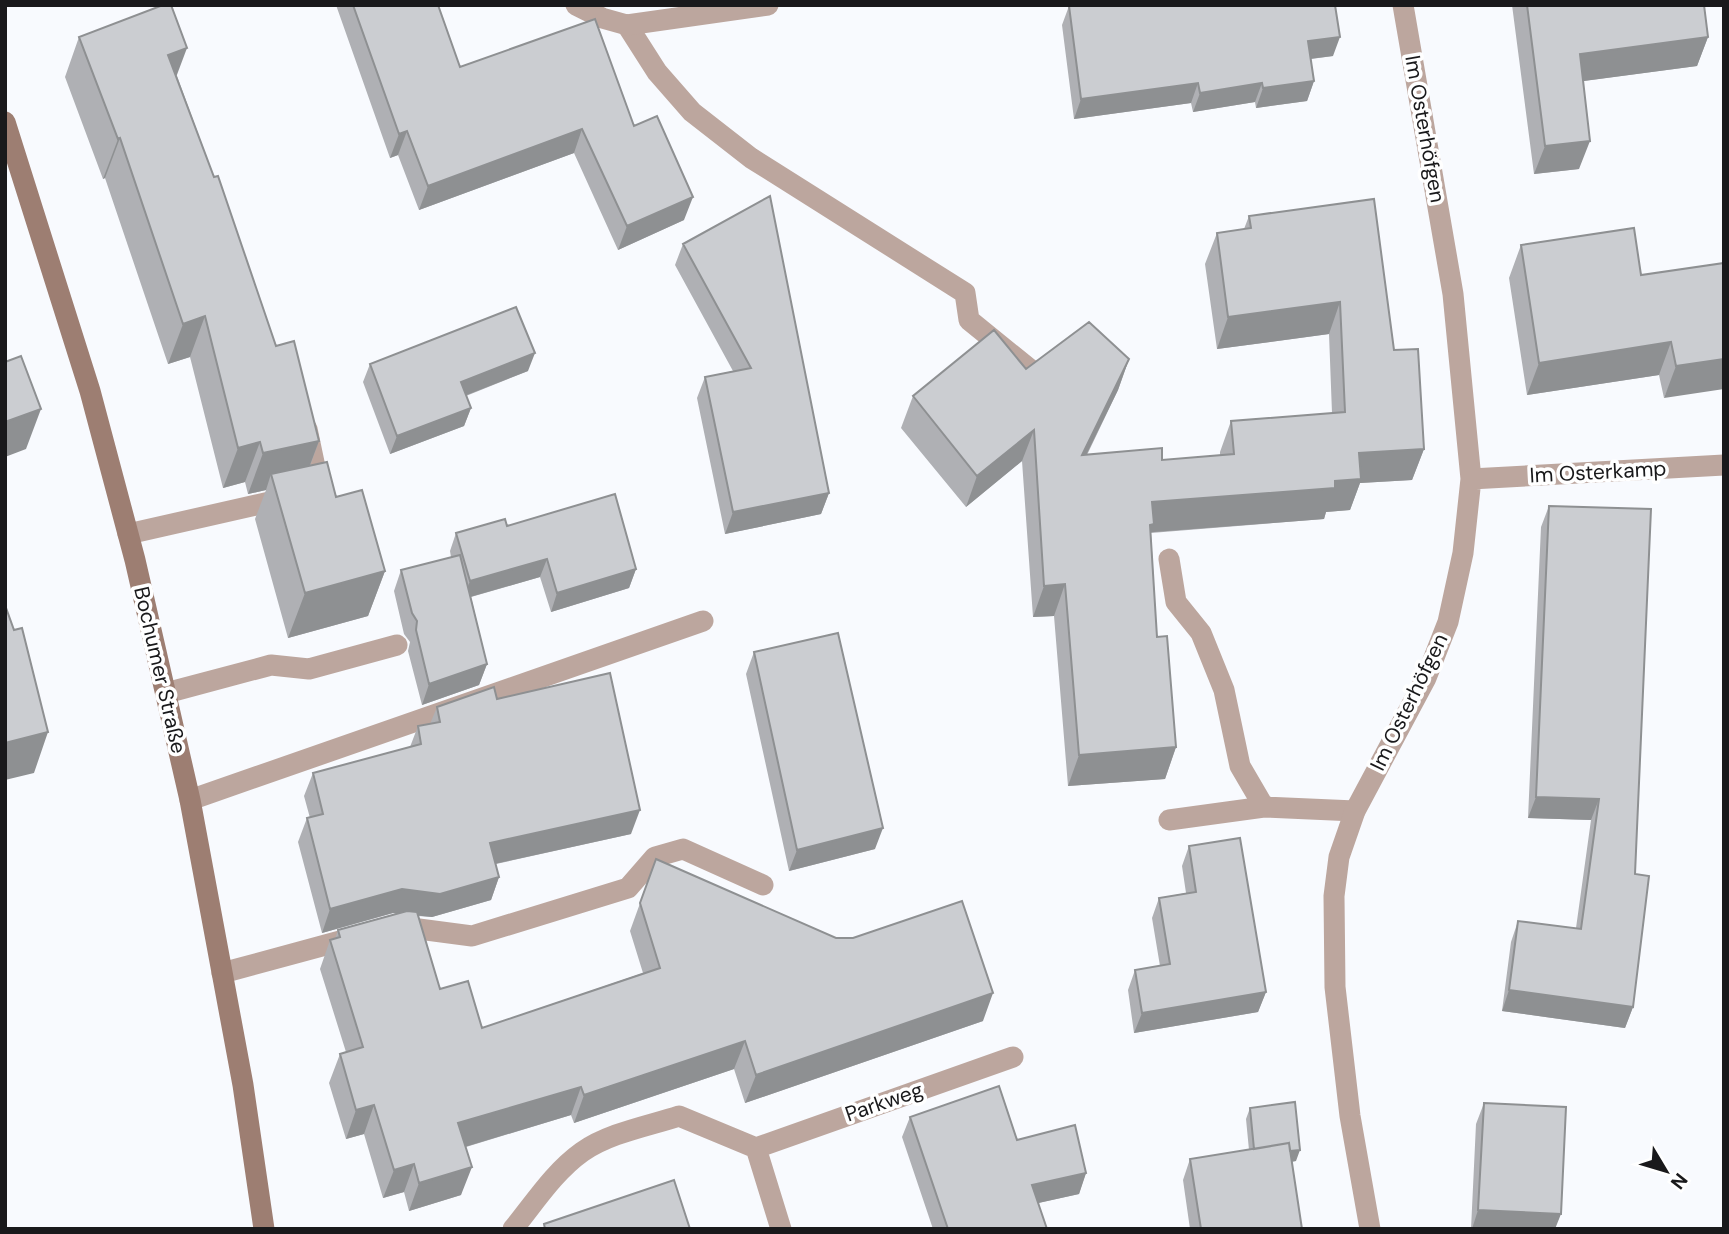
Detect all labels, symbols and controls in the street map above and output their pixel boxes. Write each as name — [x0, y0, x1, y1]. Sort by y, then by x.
street label: Im Osterhöfgen — [1398, 53, 1452, 205]
street label: Im Osterkamp — [1529, 454, 1667, 490]
street label: Bochumer Straße — [127, 584, 193, 756]
street label: Im Osterhöfgen — [1364, 629, 1454, 775]
street label: Parkweg — [841, 1076, 927, 1128]
north arrow — [1631, 1136, 1701, 1206]
text: N — [1665, 1168, 1693, 1194]

